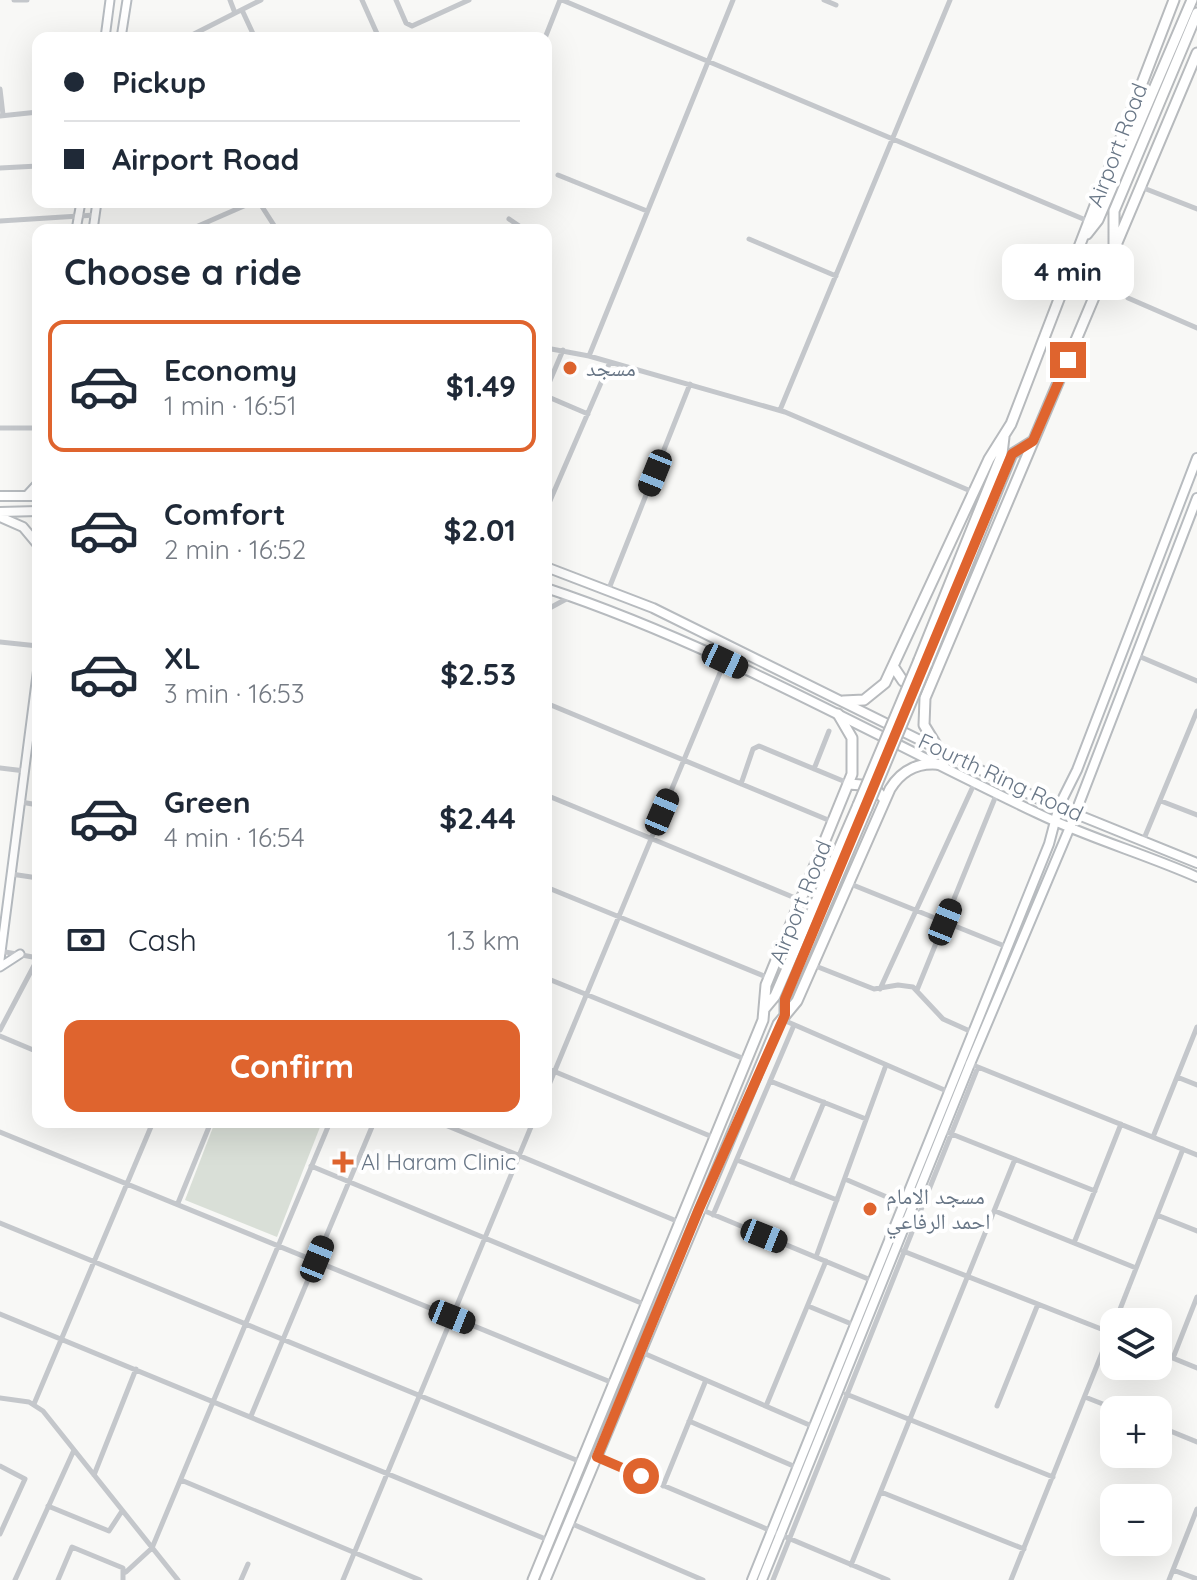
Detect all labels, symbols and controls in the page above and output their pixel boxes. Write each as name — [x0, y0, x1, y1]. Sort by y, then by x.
text: Pickup — [112, 63, 206, 101]
street label: Airport Road — [1081, 79, 1153, 211]
text: Airport Road — [112, 140, 299, 178]
callout: 4 min — [1002, 244, 1134, 300]
text: Choose a ride — [64, 249, 302, 294]
text: 4 min — [1034, 255, 1102, 288]
route end — [1050, 342, 1086, 378]
icon: car — [68, 350, 140, 422]
text: Economy — [164, 351, 297, 389]
place label: مسجد — [586, 354, 636, 382]
marker: مسجد — [561, 359, 579, 377]
text: $1.49 — [446, 367, 516, 405]
text: 1 min · 16:51 — [164, 389, 297, 422]
car — [635, 446, 675, 500]
icon: car — [68, 494, 140, 566]
text: Comfort — [164, 495, 285, 533]
text: $2.01 — [443, 511, 516, 549]
text: 2 min · 16:52 — [164, 533, 306, 566]
icon: car — [68, 638, 140, 710]
text: XL — [164, 639, 201, 677]
car — [698, 640, 752, 682]
text: $2.53 — [440, 655, 516, 693]
text: 3 min · 16:53 — [164, 677, 305, 710]
street label: Fourth Ring Road — [914, 727, 1088, 827]
icon: car — [68, 782, 140, 854]
text: Green — [164, 783, 251, 821]
car — [642, 785, 682, 839]
text: $2.44 — [439, 799, 516, 837]
text: 4 min · 16:54 — [164, 821, 305, 854]
street label: Airport Road — [763, 836, 837, 968]
car — [925, 895, 965, 949]
icon: cash — [64, 918, 108, 962]
text: Cash — [128, 921, 197, 959]
text: 1.3 km — [447, 924, 520, 957]
button: Confirm — [64, 1020, 520, 1112]
place label: Al Haram Clinic — [361, 1148, 516, 1176]
marker: Al Haram Clinic — [332, 1151, 354, 1173]
place label: مسجد الامام احمد الرفاعي — [886, 1182, 991, 1239]
marker: مسجد الامام احمد الرفاعي — [861, 1200, 879, 1218]
car — [737, 1216, 791, 1256]
car — [297, 1232, 337, 1286]
car — [425, 1297, 479, 1337]
map controls — [1100, 1308, 1172, 1556]
button: layers — [1100, 1308, 1172, 1380]
button: + — [1100, 1396, 1172, 1468]
route start — [623, 1458, 659, 1494]
button: − — [1100, 1484, 1172, 1556]

